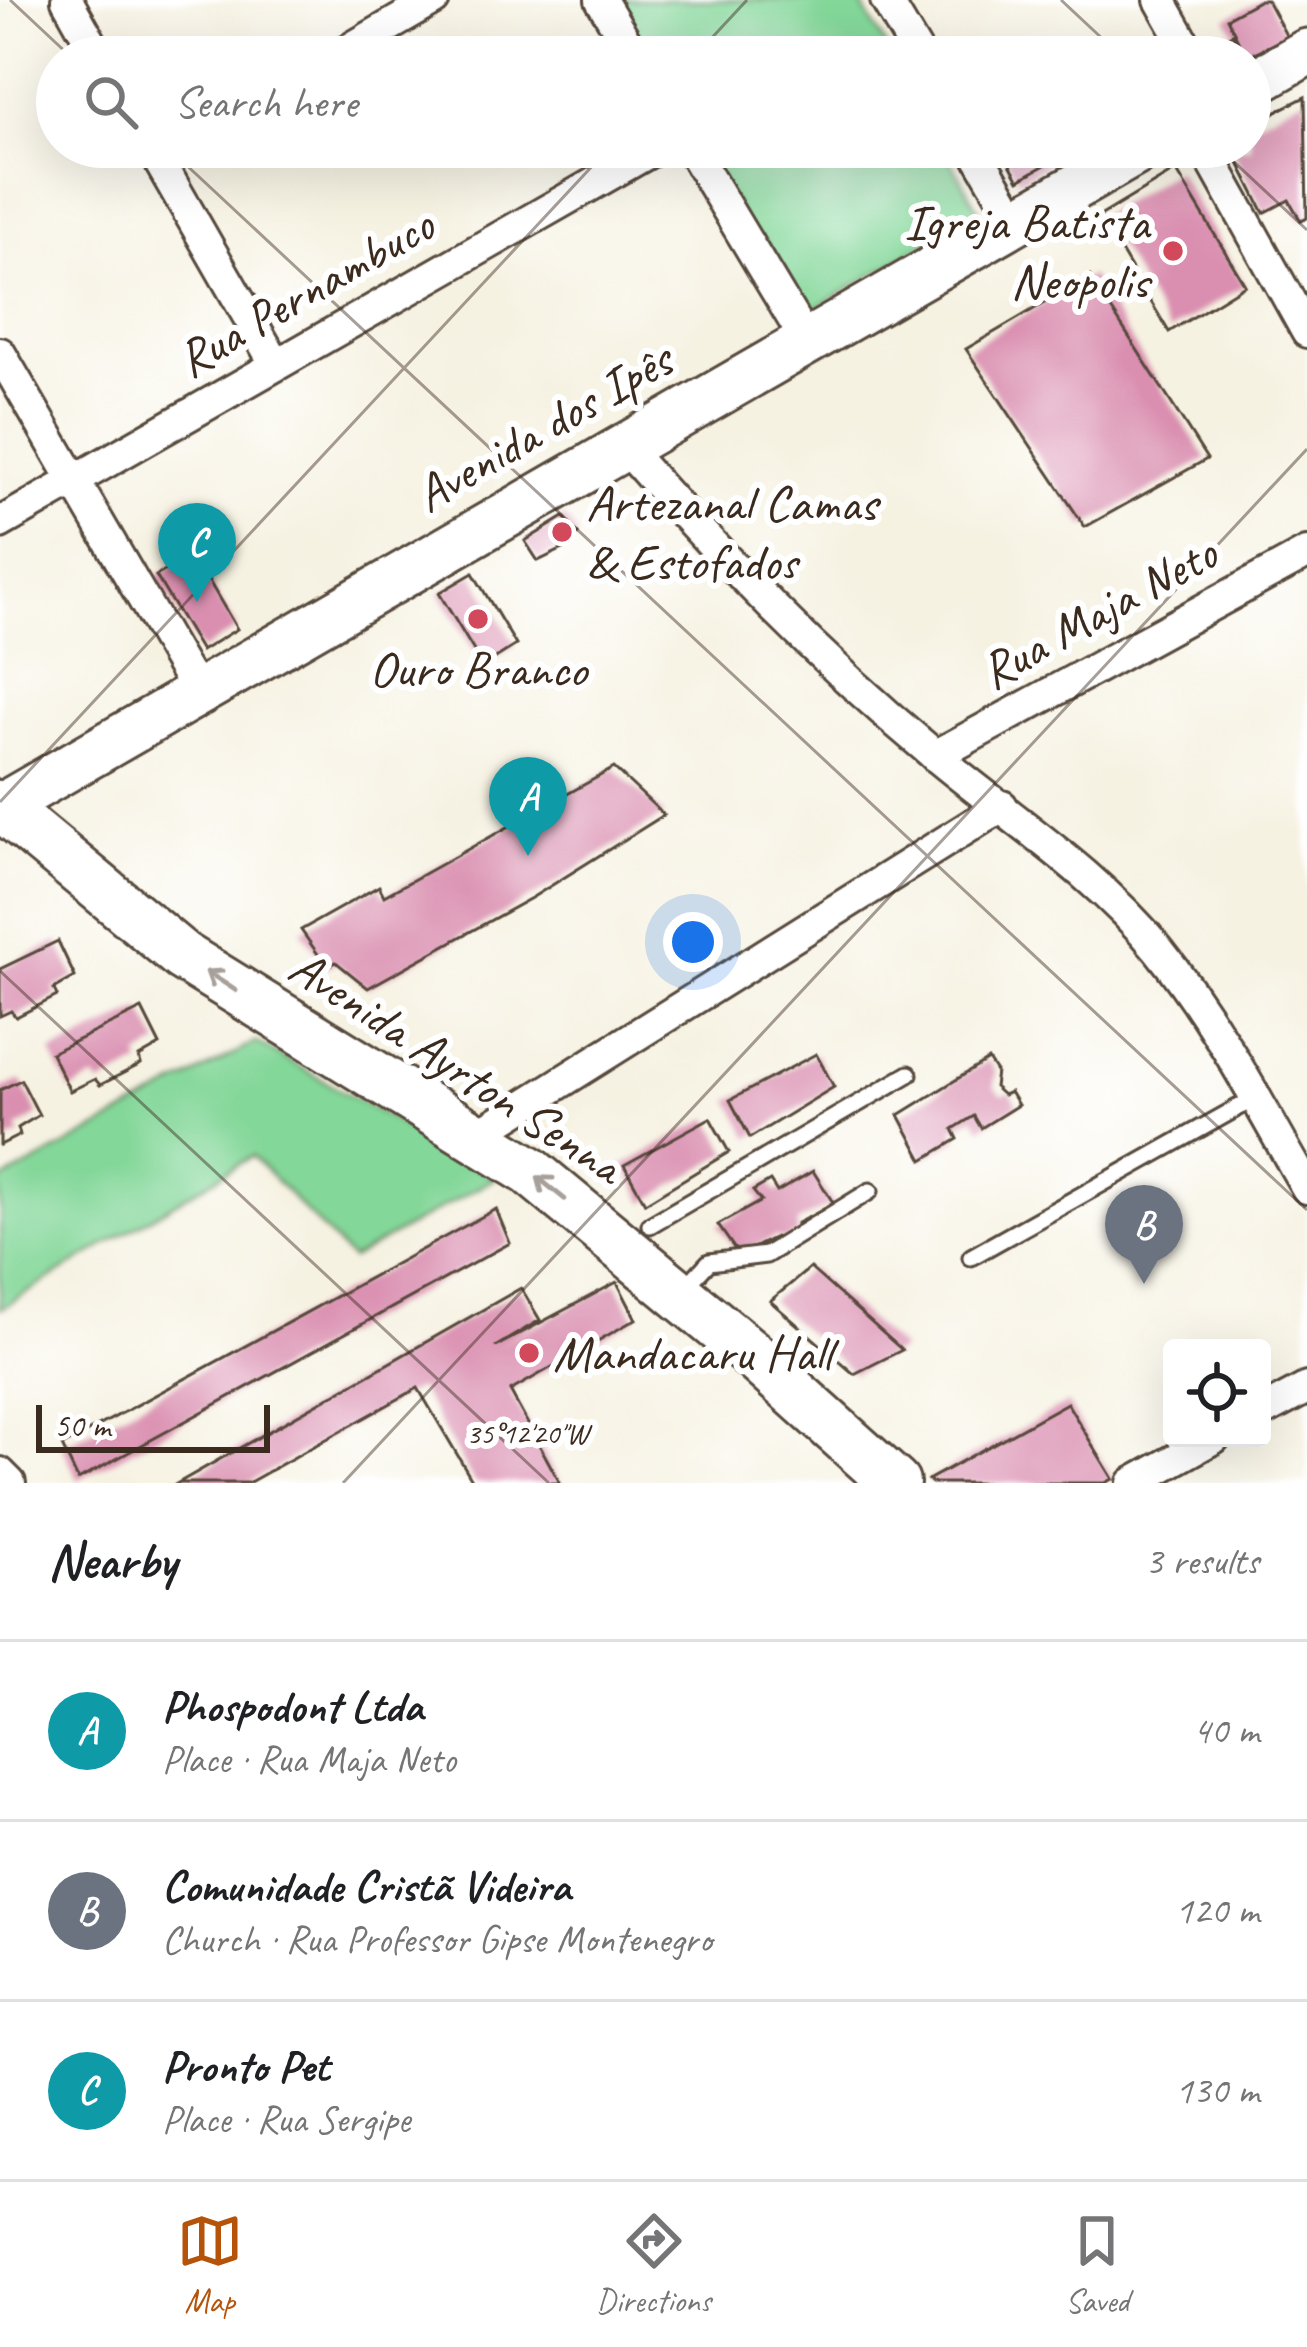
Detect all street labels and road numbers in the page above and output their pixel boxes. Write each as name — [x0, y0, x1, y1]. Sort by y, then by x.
street label: Rua Pernambuco — [165, 191, 448, 391]
street label: Avenida dos Ipês — [403, 325, 687, 526]
street label: Rua Maja Neto — [969, 519, 1230, 703]
street label: Avenida Ayrton Senna — [278, 935, 638, 1200]

